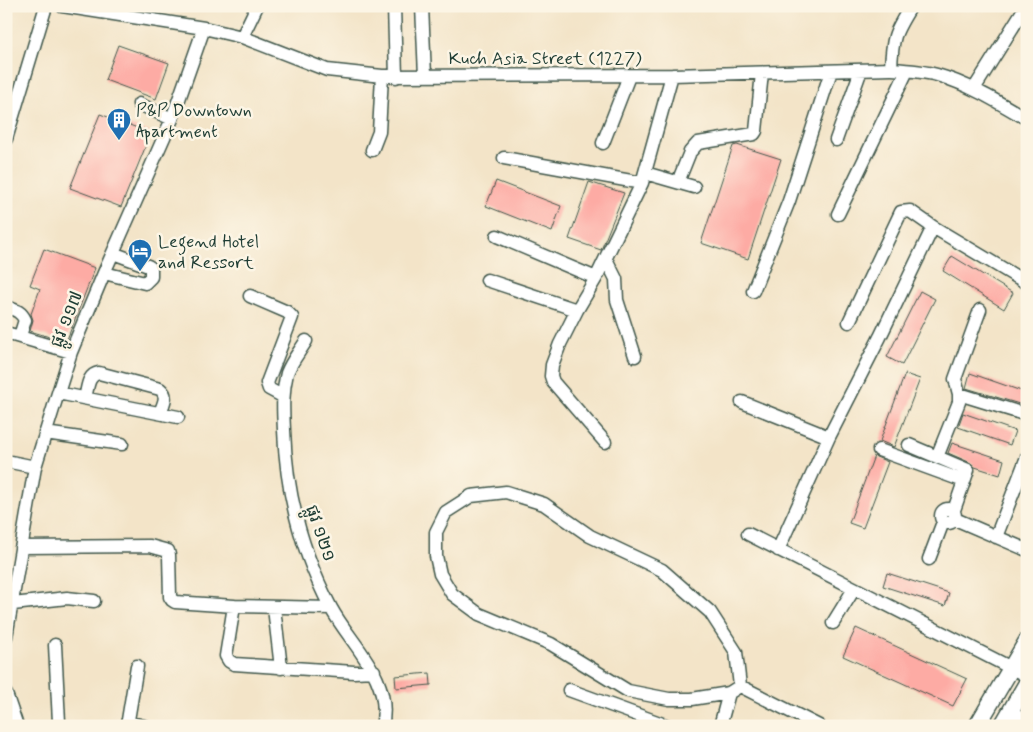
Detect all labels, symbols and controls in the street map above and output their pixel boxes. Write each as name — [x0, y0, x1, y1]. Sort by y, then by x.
street label: Kuch Asia Street (1227) — [448, 47, 642, 71]
place label: P&P Downtown Apartment — [136, 99, 252, 145]
building icon: P&P Downtown Apartment — [106, 107, 132, 141]
place label: Legend Hotel and Ressort — [158, 230, 259, 275]
hotel icon: Legend Hotel and Ressort — [127, 238, 153, 272]
street label: ផ្លូវ ១១៧ — [45, 287, 92, 353]
street label: ផ្លូវ ១២១ — [296, 502, 341, 566]

